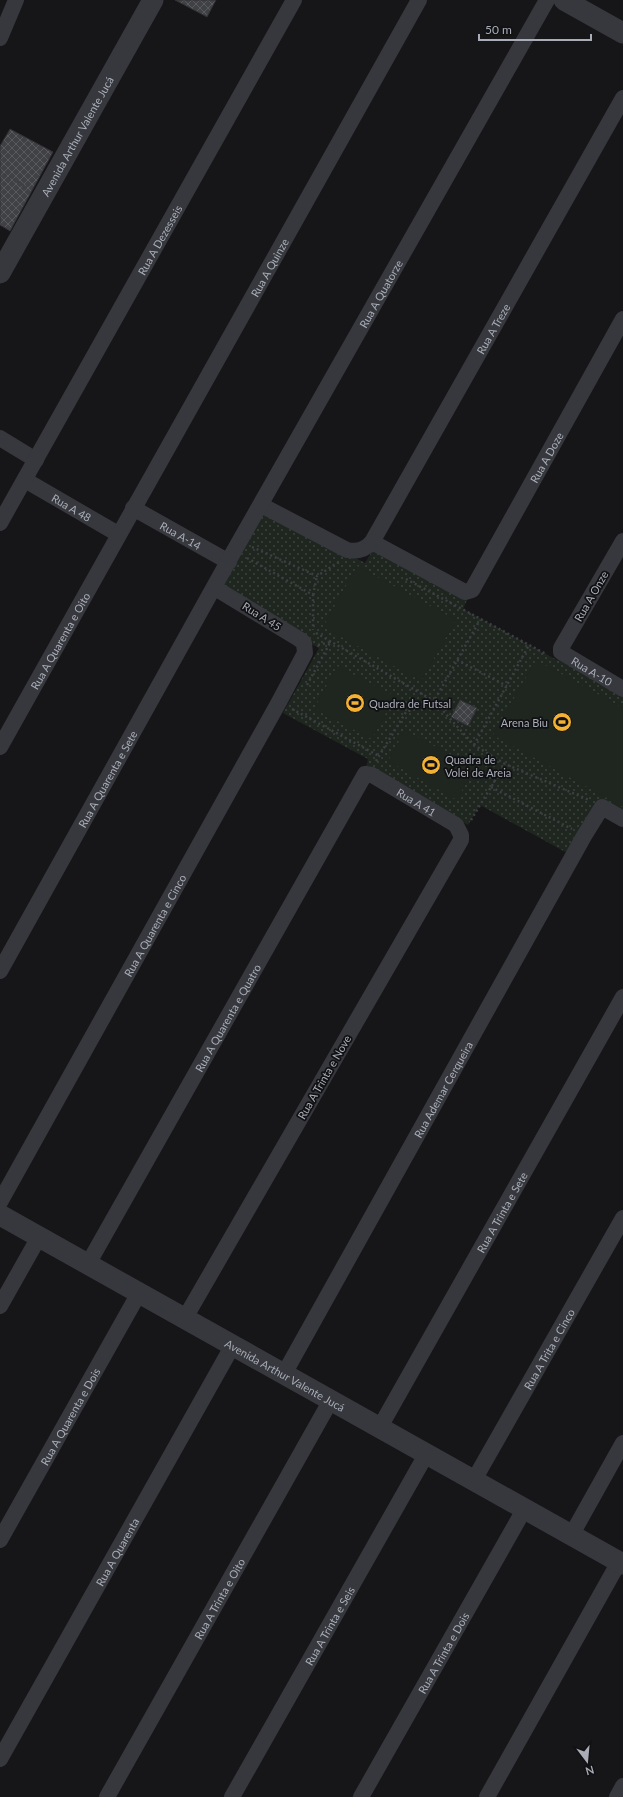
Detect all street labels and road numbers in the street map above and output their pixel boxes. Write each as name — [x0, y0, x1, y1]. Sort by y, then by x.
street label: Avenida Arthur Valente Jucá — [38, 74, 116, 198]
street label: Rua A Dezesseis — [134, 202, 184, 277]
street label: Rua A Quinze — [247, 236, 291, 299]
street label: Rua A Quatorze — [356, 257, 405, 330]
street label: Rua A Treze — [473, 301, 512, 356]
street label: Rua A Doze — [527, 429, 565, 485]
street label: Rua A 48 — [50, 491, 94, 524]
street label: Rua A-14 — [158, 518, 204, 552]
street label: Rua A Onze — [571, 568, 611, 624]
street label: Rua A Quarenta e Oito — [27, 590, 92, 691]
street label: Rua A 45 — [240, 599, 284, 633]
street label: Rua A-10 — [570, 653, 615, 688]
street label: Rua A Quarenta e Sete — [75, 728, 139, 830]
street label: Rua A 41 — [395, 785, 439, 818]
street label: Rua A Quarenta e Cinco — [121, 872, 188, 979]
street label: Rua A Quarenta e Quatro — [192, 961, 263, 1074]
street label: Rua A Trinta e Nove — [295, 1033, 353, 1121]
street label: Rua Ademar Cerqueira — [411, 1039, 475, 1140]
street label: Rua A Trinta e Sete — [474, 1169, 530, 1255]
street label: Rua A Trita e Cinco — [521, 1306, 577, 1391]
street label: Avenida Arthur Valente Jucá — [223, 1336, 347, 1414]
street label: Rua A Quarenta e Dois — [37, 1365, 102, 1467]
street label: Rua A Quarenta — [92, 1515, 141, 1588]
street label: Rua A Trinta e Oito — [191, 1556, 247, 1641]
street label: Rua A Trinta e Seis — [302, 1584, 357, 1667]
street label: Rua A Trinta e Dois — [415, 1610, 471, 1695]

